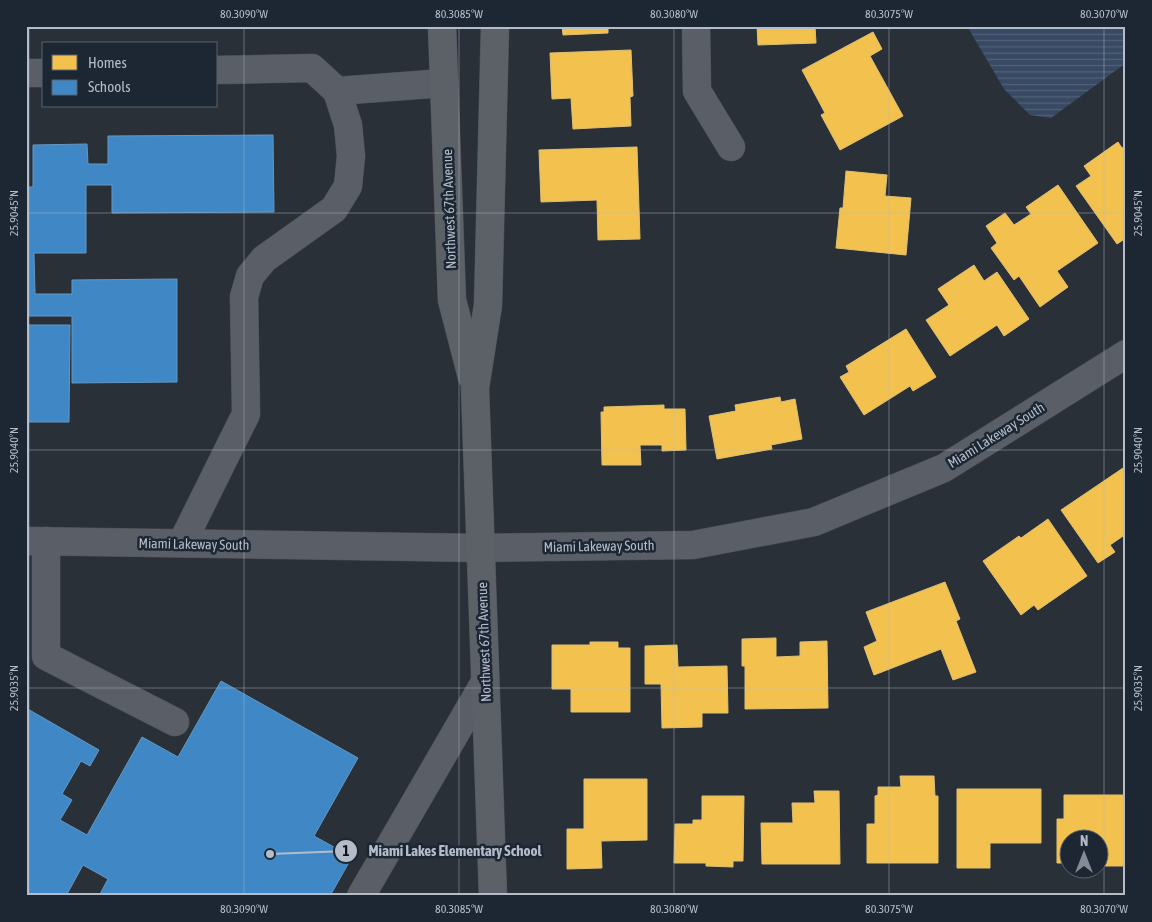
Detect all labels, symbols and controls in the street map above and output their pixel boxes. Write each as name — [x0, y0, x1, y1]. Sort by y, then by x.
text: 80.3090°W — [220, 7, 268, 21]
text: 80.3085°W — [435, 7, 483, 21]
text: 80.3080°W — [650, 7, 698, 21]
text: 80.3075°W — [865, 7, 913, 21]
text: 80.3070°W — [1080, 7, 1128, 21]
legend — [42, 42, 218, 108]
text: Homes — [88, 54, 127, 71]
text: Schools — [88, 78, 131, 95]
street label: Northwest 67th Avenue — [439, 149, 459, 269]
text: 25.9045°N — [7, 190, 21, 236]
text: 25.9045°N — [1131, 190, 1145, 236]
street label: Miami Lakeway South — [945, 399, 1047, 471]
text: 25.9040°N — [7, 427, 21, 473]
text: 25.9040°N — [1131, 427, 1145, 473]
street label: Miami Lakeway South — [138, 535, 250, 553]
street label: Miami Lakeway South — [543, 537, 655, 555]
street label: Northwest 67th Avenue — [474, 582, 494, 702]
text: 25.9035°N — [7, 665, 21, 711]
text: 25.9035°N — [1131, 665, 1145, 711]
north arrow — [1060, 830, 1110, 880]
text: N — [1080, 833, 1088, 849]
callout: Miami Lakes Elementary School — [333, 836, 551, 866]
text: 1 — [342, 842, 350, 859]
text: Miami Lakes Elementary School — [368, 842, 543, 859]
text: 80.3090°W — [220, 902, 268, 916]
text: 80.3085°W — [435, 902, 483, 916]
text: 80.3080°W — [650, 902, 698, 916]
text: 80.3075°W — [865, 902, 913, 916]
text: 80.3070°W — [1080, 902, 1128, 916]

